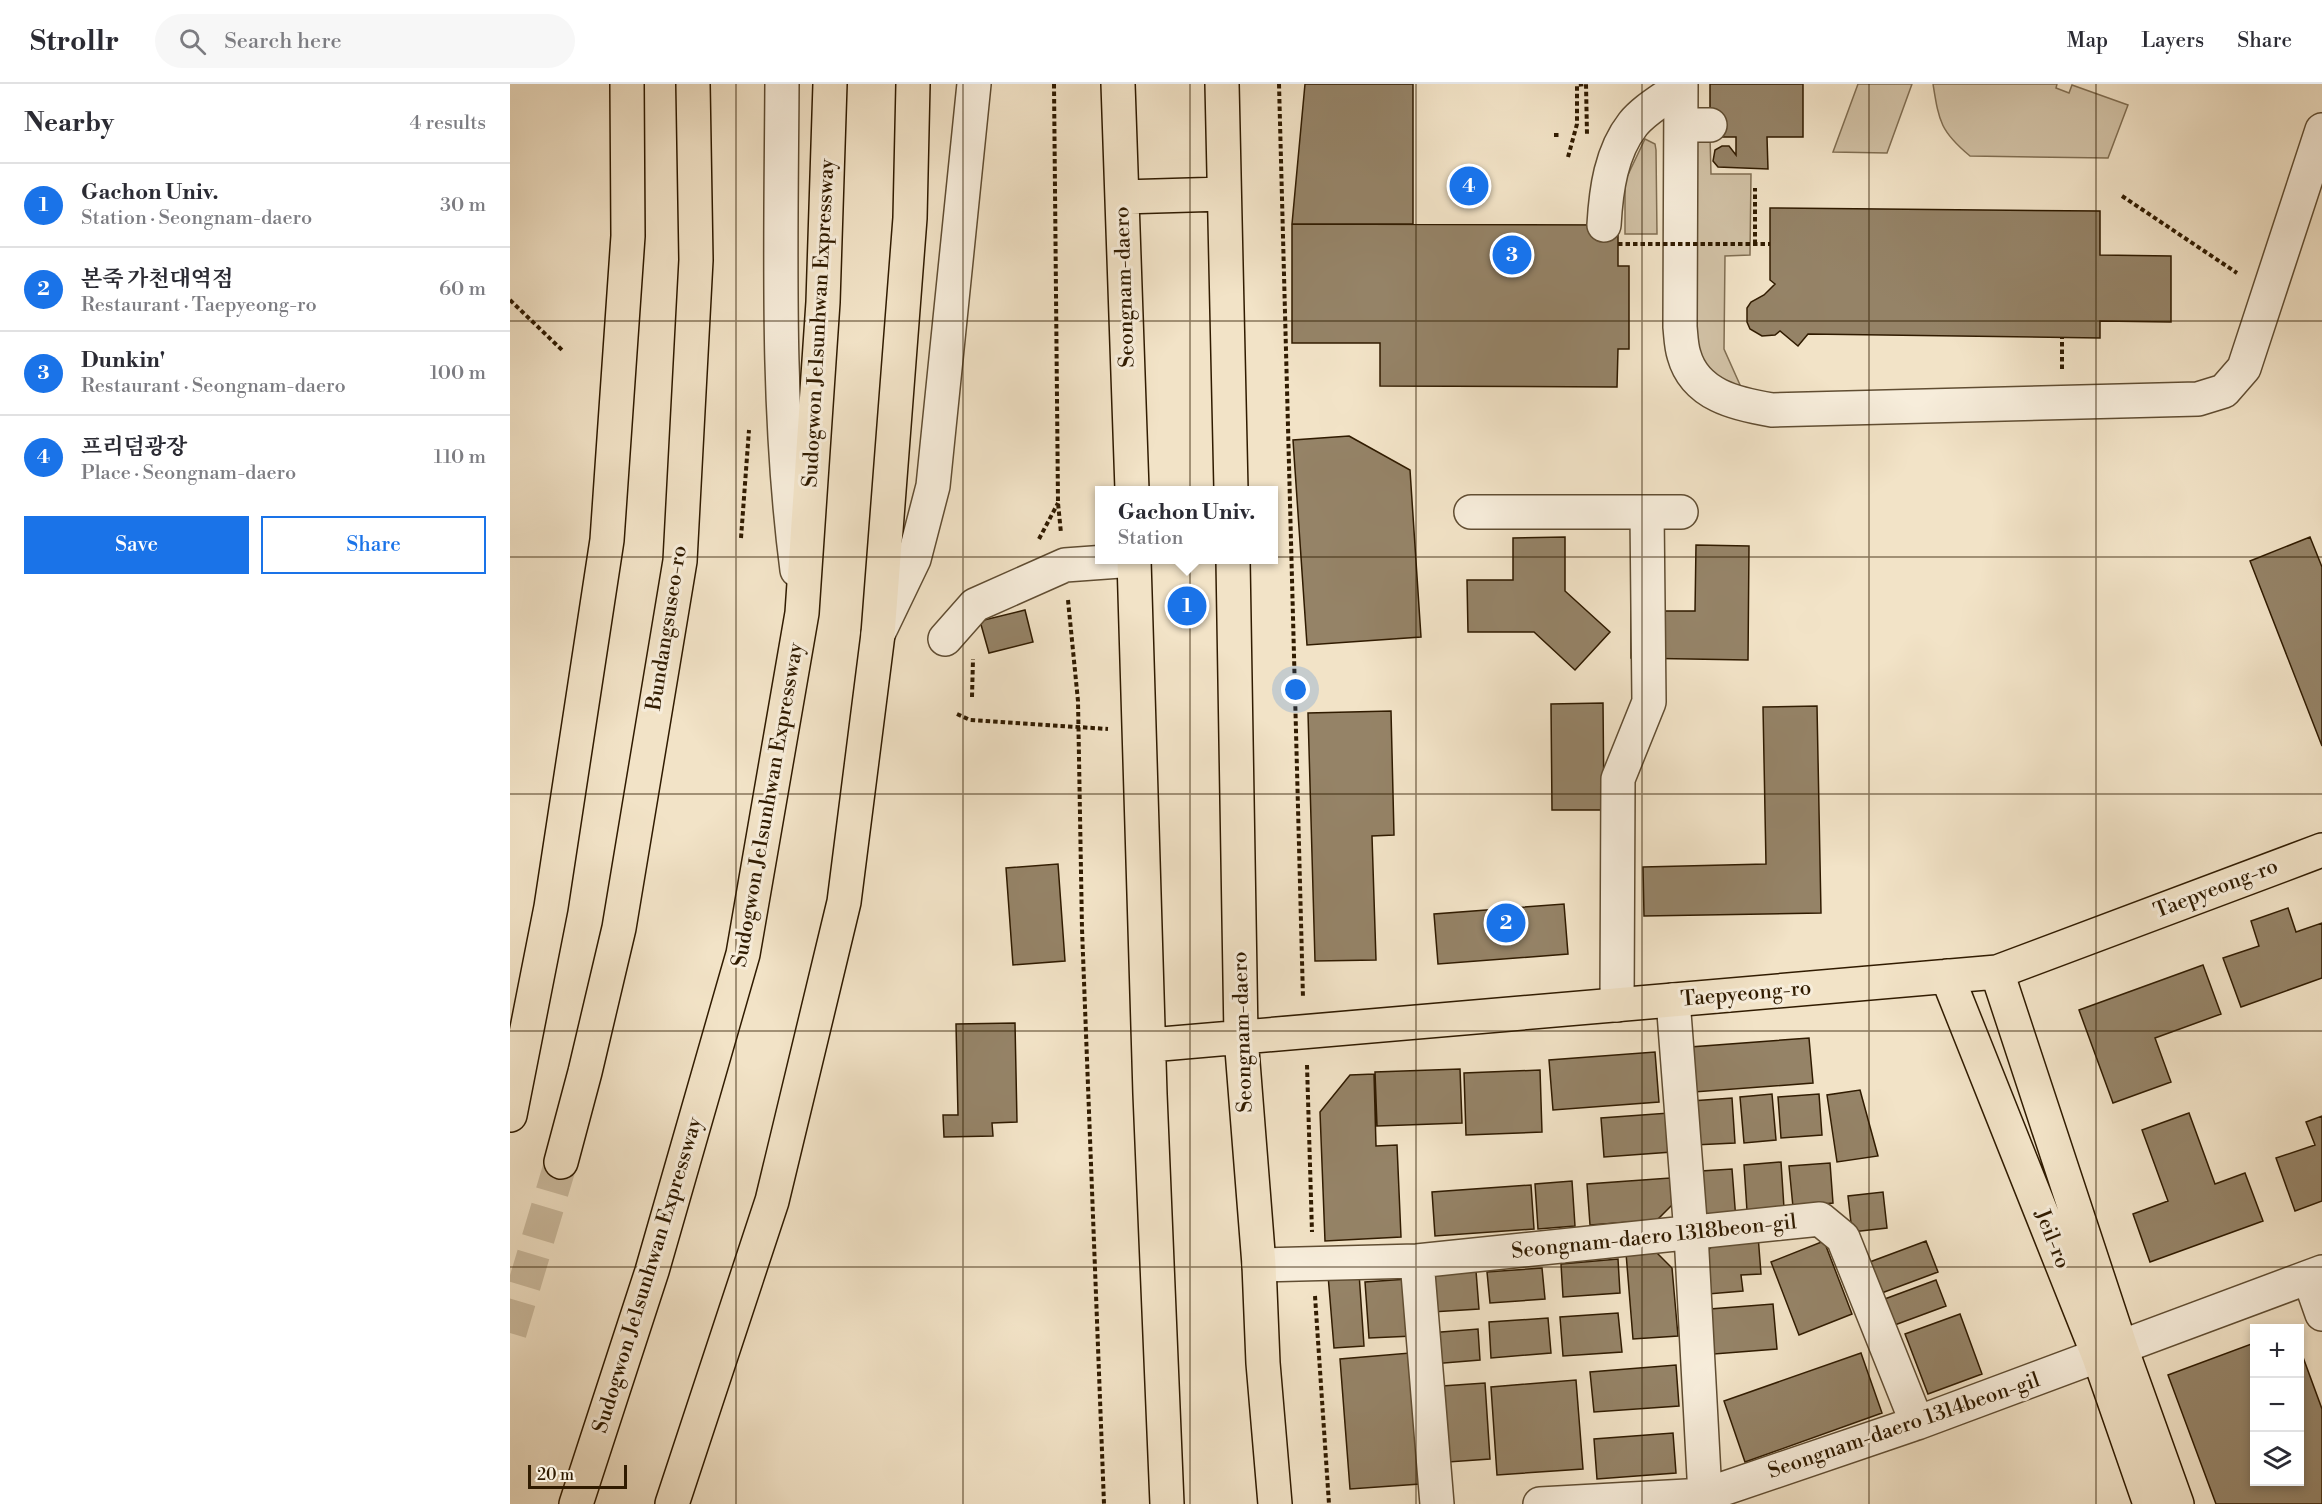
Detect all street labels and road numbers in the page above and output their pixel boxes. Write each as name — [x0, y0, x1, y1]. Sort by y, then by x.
street label: Sudogwon Je1sunhwan Expressway — [797, 157, 841, 488]
street label: Seongnam-daero — [1109, 206, 1141, 368]
street label: Bundangsuseo-ro — [641, 544, 693, 713]
street label: Sudogwon Je1sunhwan Expressway — [727, 640, 810, 969]
street label: Taepyeong-ro — [2150, 853, 2282, 925]
street label: Seongnam-daero — [1227, 951, 1259, 1113]
street label: Taepyeong-ro — [1680, 975, 1812, 1013]
street label: Sudogwon Je1sunhwan Expressway — [587, 1113, 709, 1436]
street label: Jeil-ro — [2028, 1205, 2076, 1272]
street label: Seongnam-daero 1318beon-gil — [1510, 1209, 1798, 1265]
street label: Seongnam-daero 1314beon-gil — [1765, 1367, 2043, 1485]

